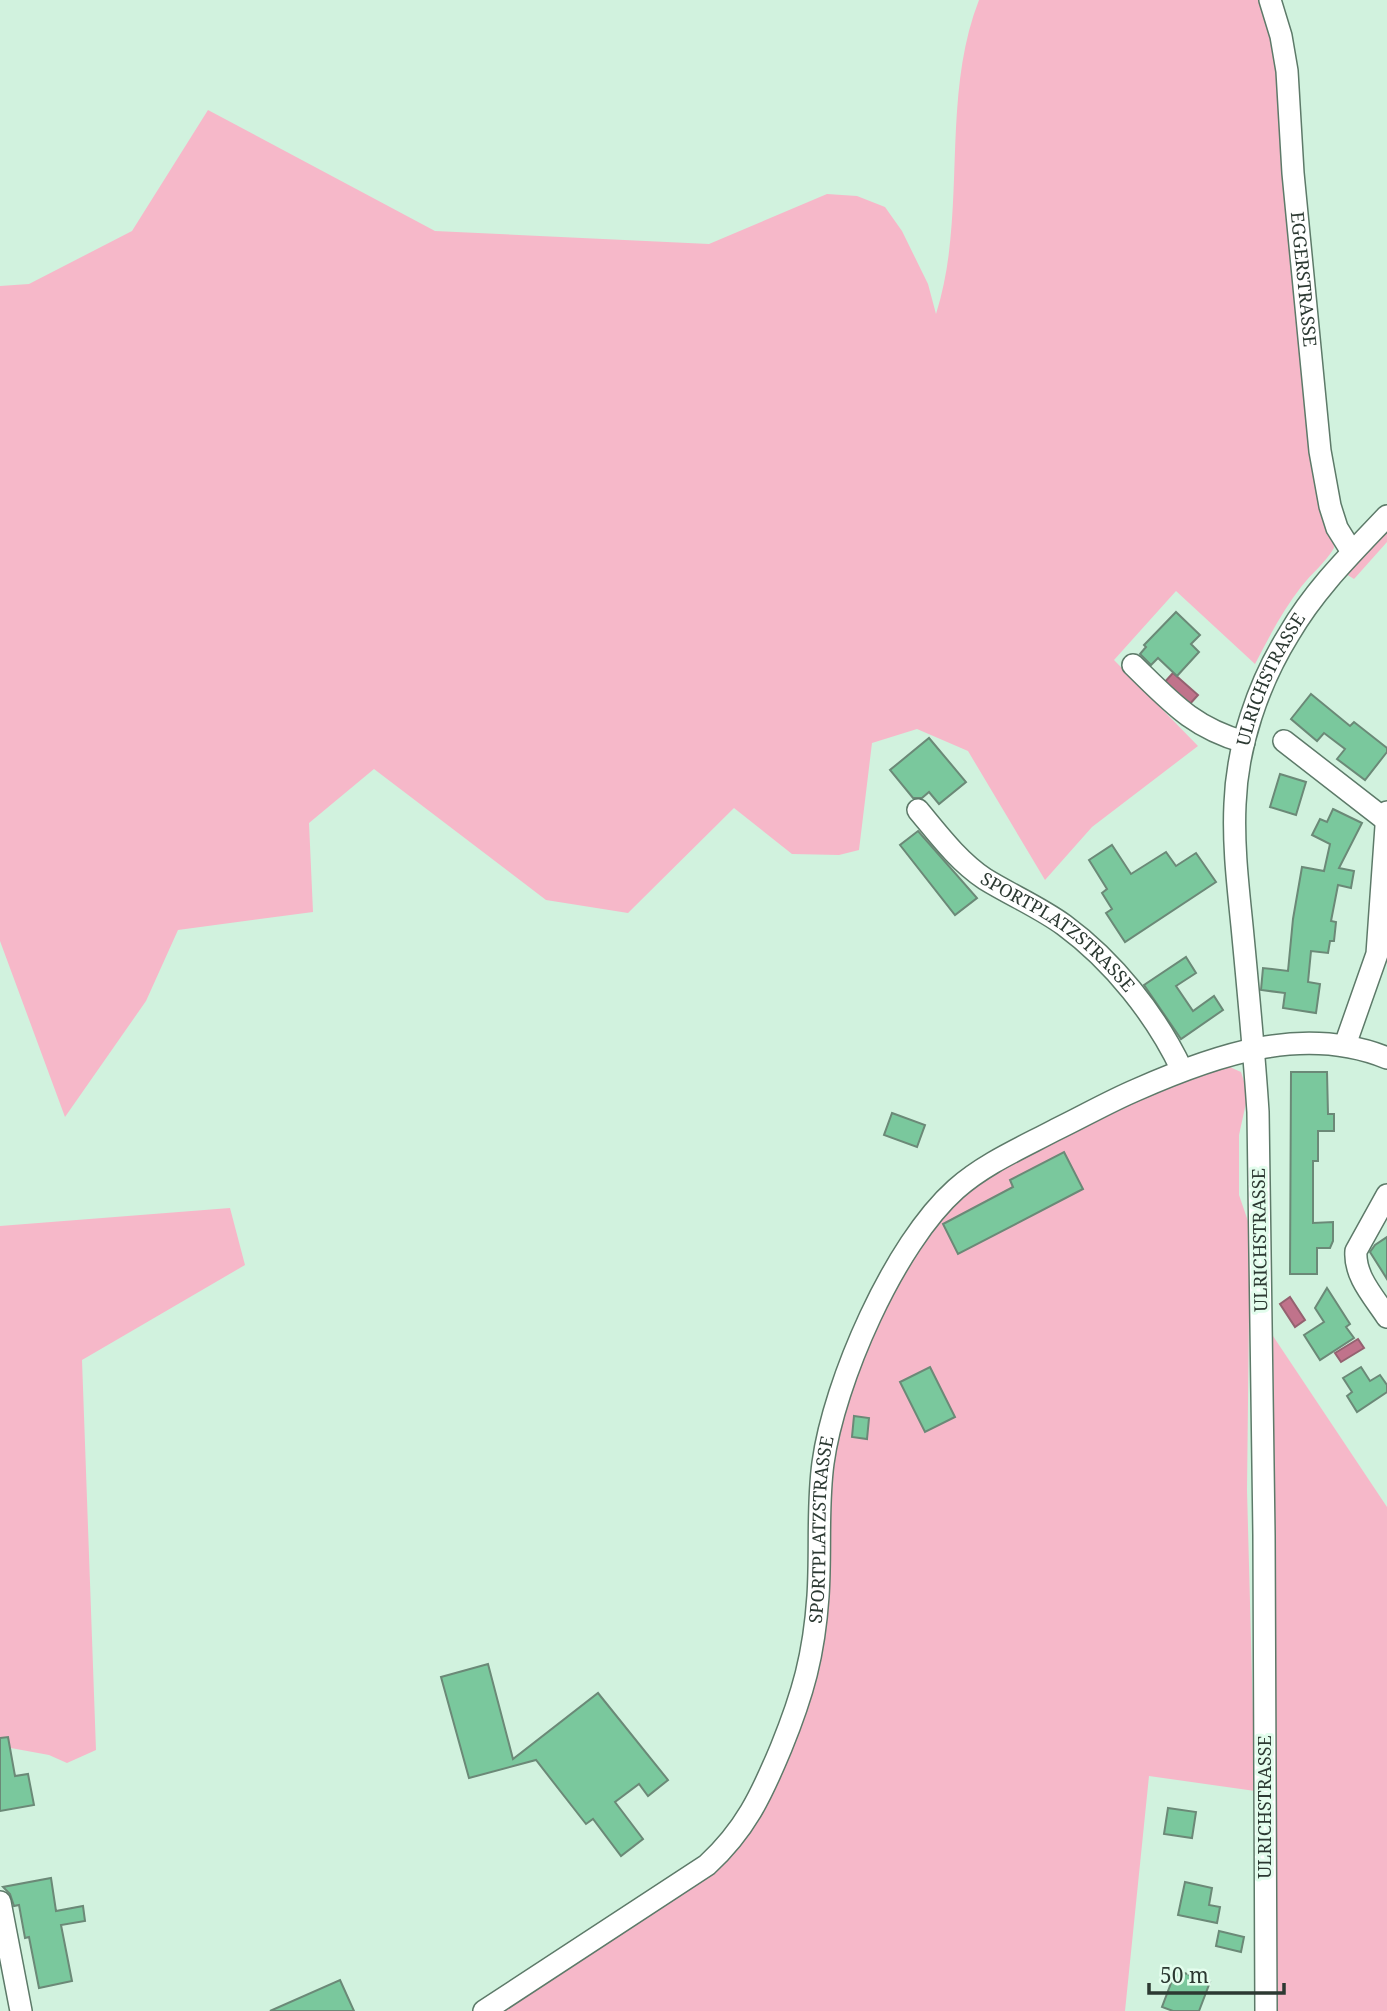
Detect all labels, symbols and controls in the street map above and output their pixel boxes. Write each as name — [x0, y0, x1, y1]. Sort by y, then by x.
street label: EGGERSTRASSE — [1286, 210, 1323, 348]
street label: ULRICHSTRASSE — [1230, 608, 1310, 748]
street label: SPORTPLATZSTRASSE — [976, 866, 1141, 996]
street label: ULRICHSTRASSE — [1246, 1168, 1272, 1312]
street label: SPORTPLATZSTRASSE — [803, 1434, 839, 1624]
street label: ULRICHSTRASSE — [1252, 1735, 1276, 1879]
scale bar — [1149, 1952, 1284, 1996]
text: 50 m — [1160, 1961, 1209, 1989]

